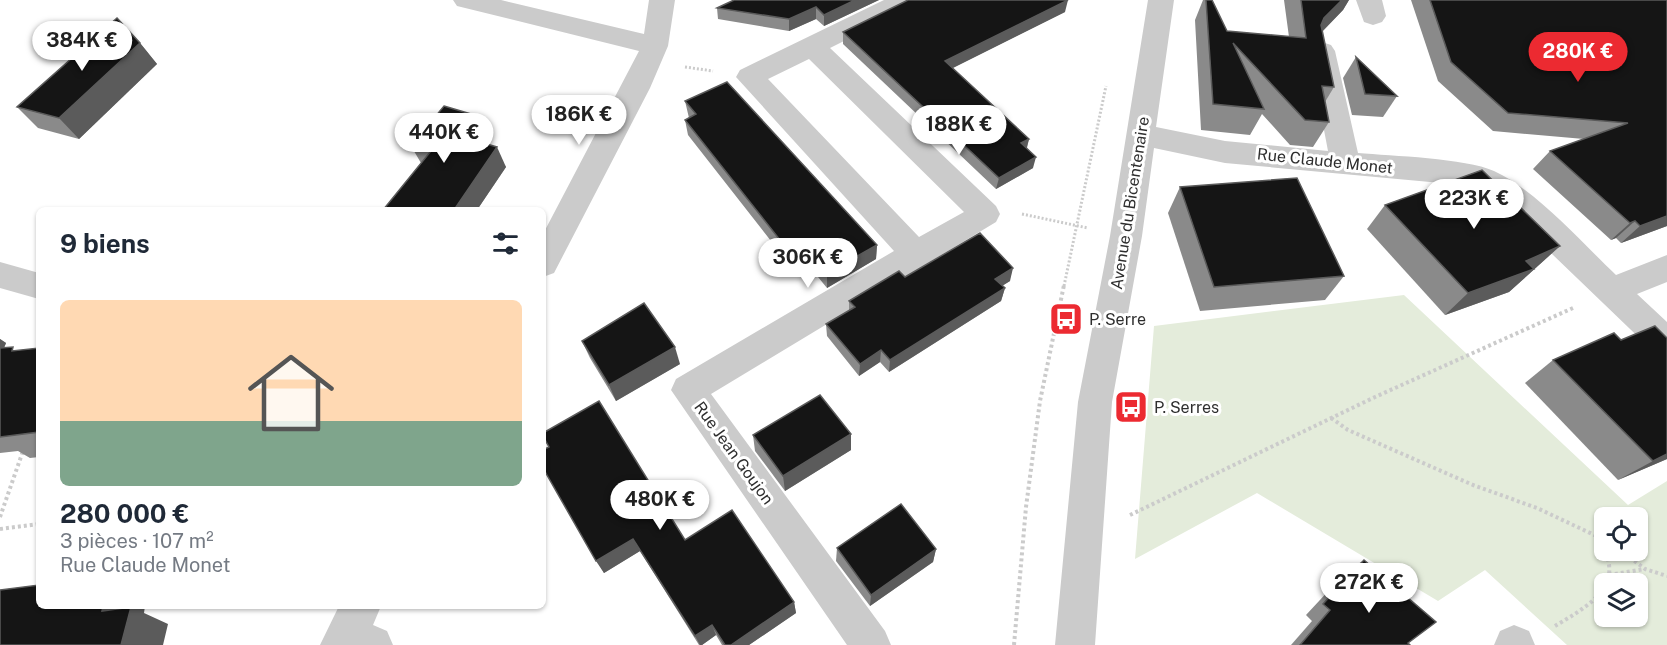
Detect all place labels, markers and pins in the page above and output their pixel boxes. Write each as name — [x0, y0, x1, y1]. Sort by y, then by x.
pin: 384K € — [33, 21, 131, 72]
pin: 280K € — [1529, 32, 1627, 83]
pin: 186K € — [530, 95, 628, 146]
pin: 188K € — [910, 105, 1008, 156]
pin: 440K € — [395, 113, 493, 164]
pin: 223K € — [1425, 179, 1523, 230]
pin: 306K € — [759, 238, 857, 289]
bus stop icon: P. Serre — [1048, 301, 1084, 337]
place label: P. Serre — [1089, 310, 1146, 329]
bus stop icon: P. Serres — [1113, 389, 1149, 425]
place label: P. Serres — [1154, 398, 1219, 417]
pin: 480K € — [611, 480, 709, 531]
pin: 272K € — [1320, 563, 1418, 614]

